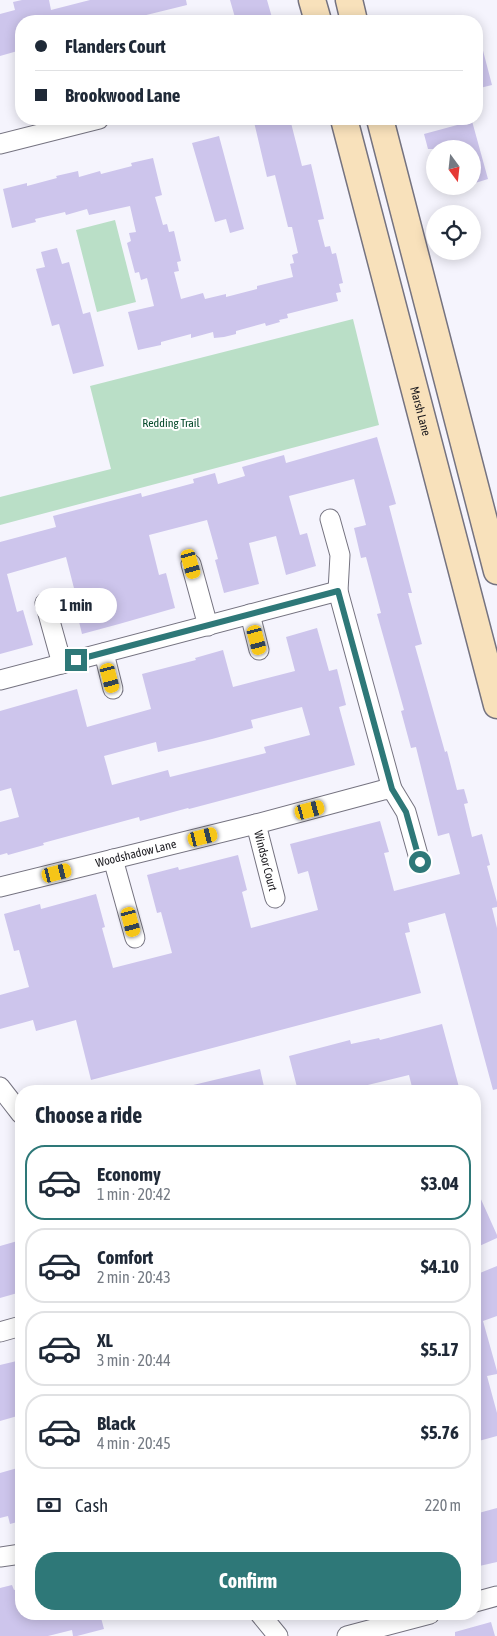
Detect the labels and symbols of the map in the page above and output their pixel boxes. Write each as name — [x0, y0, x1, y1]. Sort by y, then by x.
north arrow — [426, 140, 481, 195]
street label: Marsh Lane — [407, 385, 433, 437]
park label: Redding Trail — [142, 416, 201, 430]
car — [179, 548, 202, 580]
callout: 1 min — [35, 588, 117, 622]
car — [245, 624, 268, 656]
route end — [65, 649, 87, 671]
car — [98, 662, 121, 694]
car — [293, 799, 326, 821]
car — [186, 826, 219, 848]
street label: Windsor Court — [251, 829, 280, 893]
street label: Woodshadow Lane — [94, 837, 178, 870]
route start — [409, 851, 431, 873]
car — [40, 862, 73, 884]
car — [119, 906, 142, 938]

